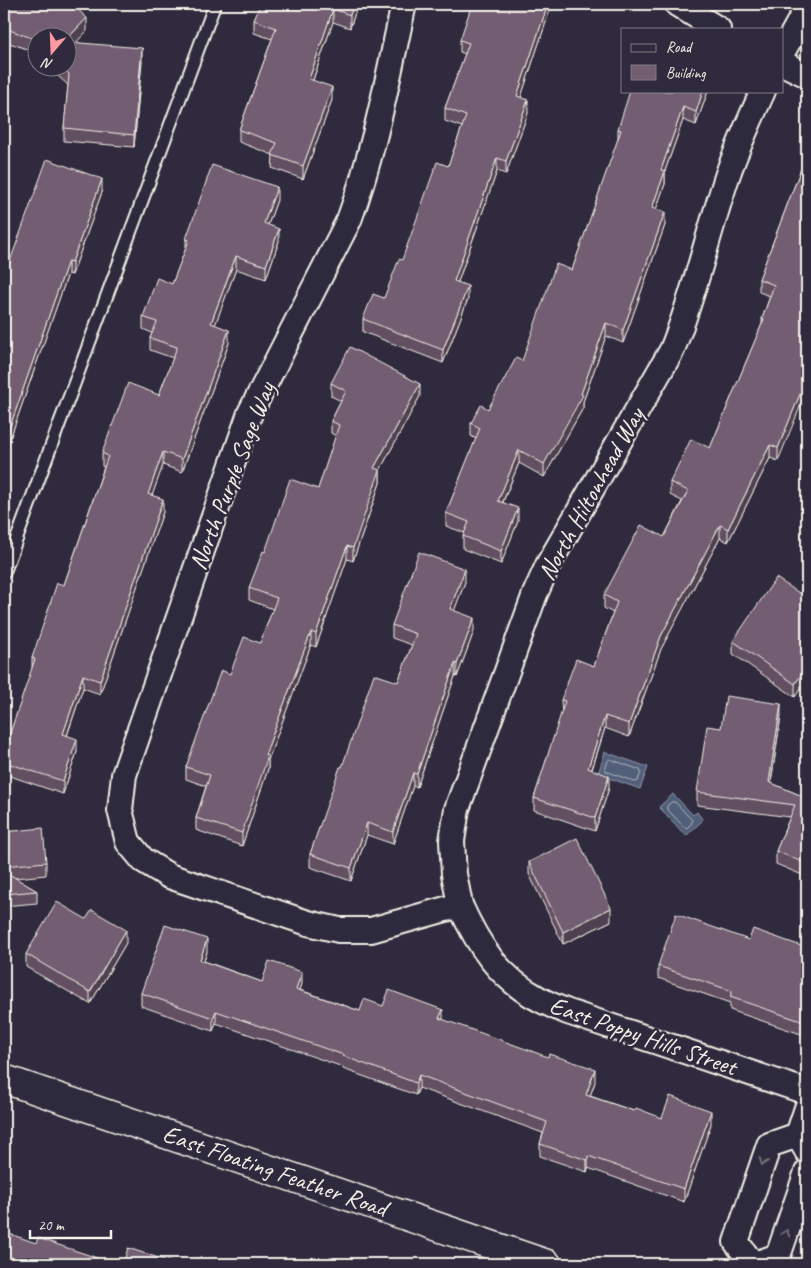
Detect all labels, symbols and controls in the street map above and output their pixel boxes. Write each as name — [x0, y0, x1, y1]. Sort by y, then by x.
north arrow — [28, 28, 78, 78]
legend — [621, 28, 784, 92]
text: Road — [666, 38, 693, 57]
text: N — [39, 54, 55, 73]
text: Building — [666, 64, 706, 83]
street label: North Purple Sage Way — [181, 376, 283, 574]
street label: North Hiltonhead Way — [530, 400, 653, 586]
street label: East Poppy Hills Street — [545, 989, 743, 1084]
street label: East Floating Feather Road — [159, 1118, 395, 1226]
one-way arrow — [759, 1157, 769, 1165]
scale bar — [30, 1208, 111, 1240]
text: 20 m — [38, 1216, 65, 1235]
one-way arrow — [780, 1229, 790, 1237]

